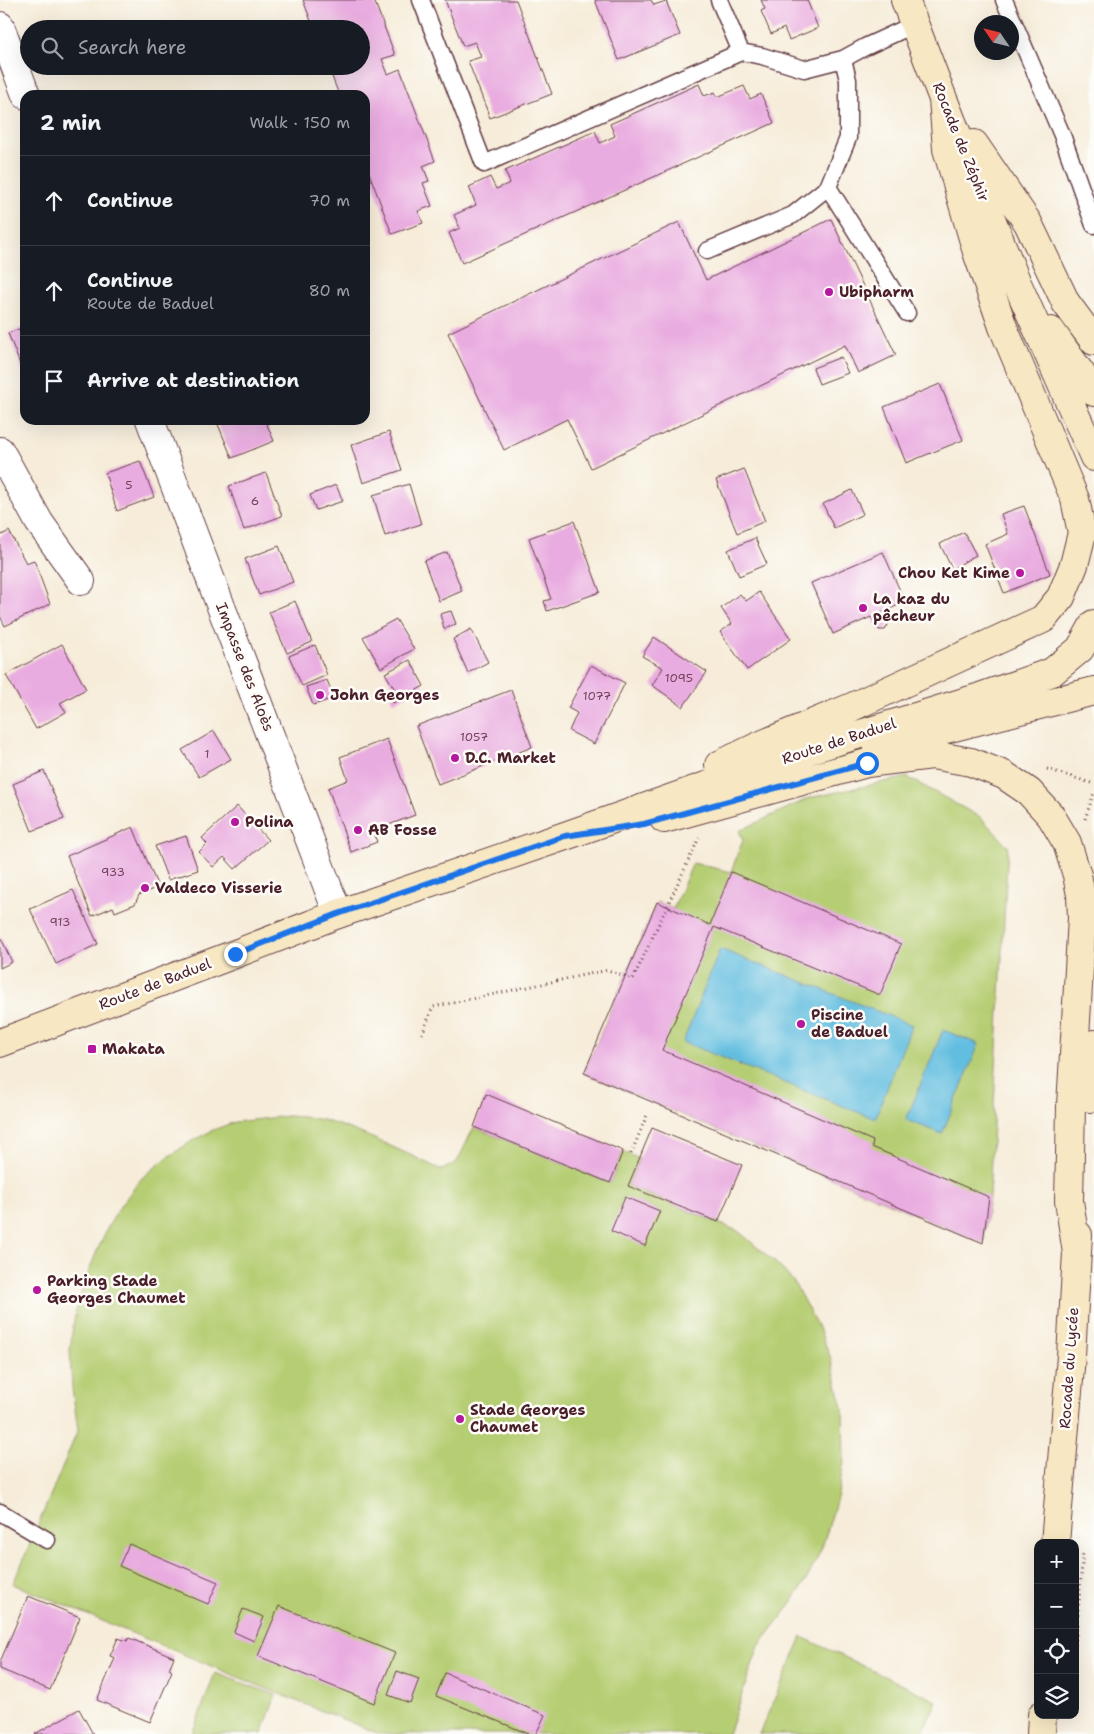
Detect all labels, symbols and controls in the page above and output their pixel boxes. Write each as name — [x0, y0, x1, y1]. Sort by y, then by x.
north arrow — [974, 15, 1019, 60]
search box — [20, 20, 370, 75]
icon: search — [38, 34, 66, 62]
text: Search here — [78, 35, 187, 60]
street label: Rocade de Zéphir — [928, 79, 994, 205]
text: 2 min — [40, 109, 101, 137]
text: Walk · 150 m — [249, 112, 350, 133]
icon: ahead — [40, 187, 68, 215]
text: Continue — [87, 188, 173, 213]
text: 70 m — [309, 190, 350, 211]
text: Continue — [87, 268, 173, 293]
icon: ahead — [40, 277, 68, 305]
text: 80 m — [309, 280, 350, 301]
place label: Ubipharm — [839, 282, 914, 302]
marker: Ubipharm — [823, 286, 835, 298]
text: Route de Baduel — [87, 293, 214, 314]
icon: arrive — [40, 367, 68, 395]
text: Arrive at destination — [87, 368, 299, 393]
house number: 5 — [125, 477, 133, 493]
house number: 6 — [251, 493, 259, 509]
place label: Chou Ket Kime — [898, 563, 1010, 583]
marker: Chou Ket Kime — [1014, 567, 1026, 579]
place label: La kaz du pêcheur — [873, 589, 950, 626]
street label: Impasse des Aloès — [211, 600, 279, 734]
marker: La kaz du pêcheur — [857, 602, 869, 614]
house number: 1095 — [665, 670, 693, 686]
place label: John Georges — [330, 685, 439, 705]
house number: 1077 — [583, 688, 611, 704]
marker: John Georges — [314, 689, 326, 701]
street label: Route de Baduel — [779, 713, 899, 769]
house number: 1057 — [460, 729, 488, 745]
house number: 1 — [204, 746, 210, 762]
place label: D.C. Market — [465, 748, 556, 768]
marker: D.C. Market — [449, 752, 461, 764]
route start — [856, 752, 879, 775]
place label: Polina — [245, 812, 294, 832]
marker: Polina — [229, 816, 241, 828]
place label: AB Fosse — [368, 820, 437, 840]
marker: AB Fosse — [352, 824, 364, 836]
house number: 933 — [101, 864, 125, 880]
place label: Valdeco Visserie — [155, 878, 282, 898]
marker: Valdeco Visserie — [139, 882, 151, 894]
house number: 913 — [50, 914, 70, 930]
route end — [224, 943, 247, 966]
street label: Route de Baduel — [96, 953, 215, 1015]
place label: Piscine de Baduel — [811, 1005, 888, 1042]
marker: Piscine de Baduel — [795, 1018, 807, 1030]
place label: Makata — [102, 1039, 166, 1059]
marker: Makata — [86, 1043, 98, 1055]
place label: Parking Stade Georges Chaumet — [47, 1271, 185, 1308]
marker: Parking Stade Georges Chaumet — [31, 1284, 43, 1296]
street label: Rocade du Lycée — [1055, 1307, 1083, 1429]
place label: Stade Georges Chaumet — [470, 1400, 585, 1437]
marker: Stade Georges Chaumet — [454, 1413, 466, 1425]
map controls — [1034, 1539, 1079, 1719]
button: + — [1034, 1539, 1079, 1584]
button: − — [1034, 1584, 1079, 1629]
button: locate — [1034, 1629, 1079, 1674]
button: layers — [1034, 1674, 1079, 1719]

